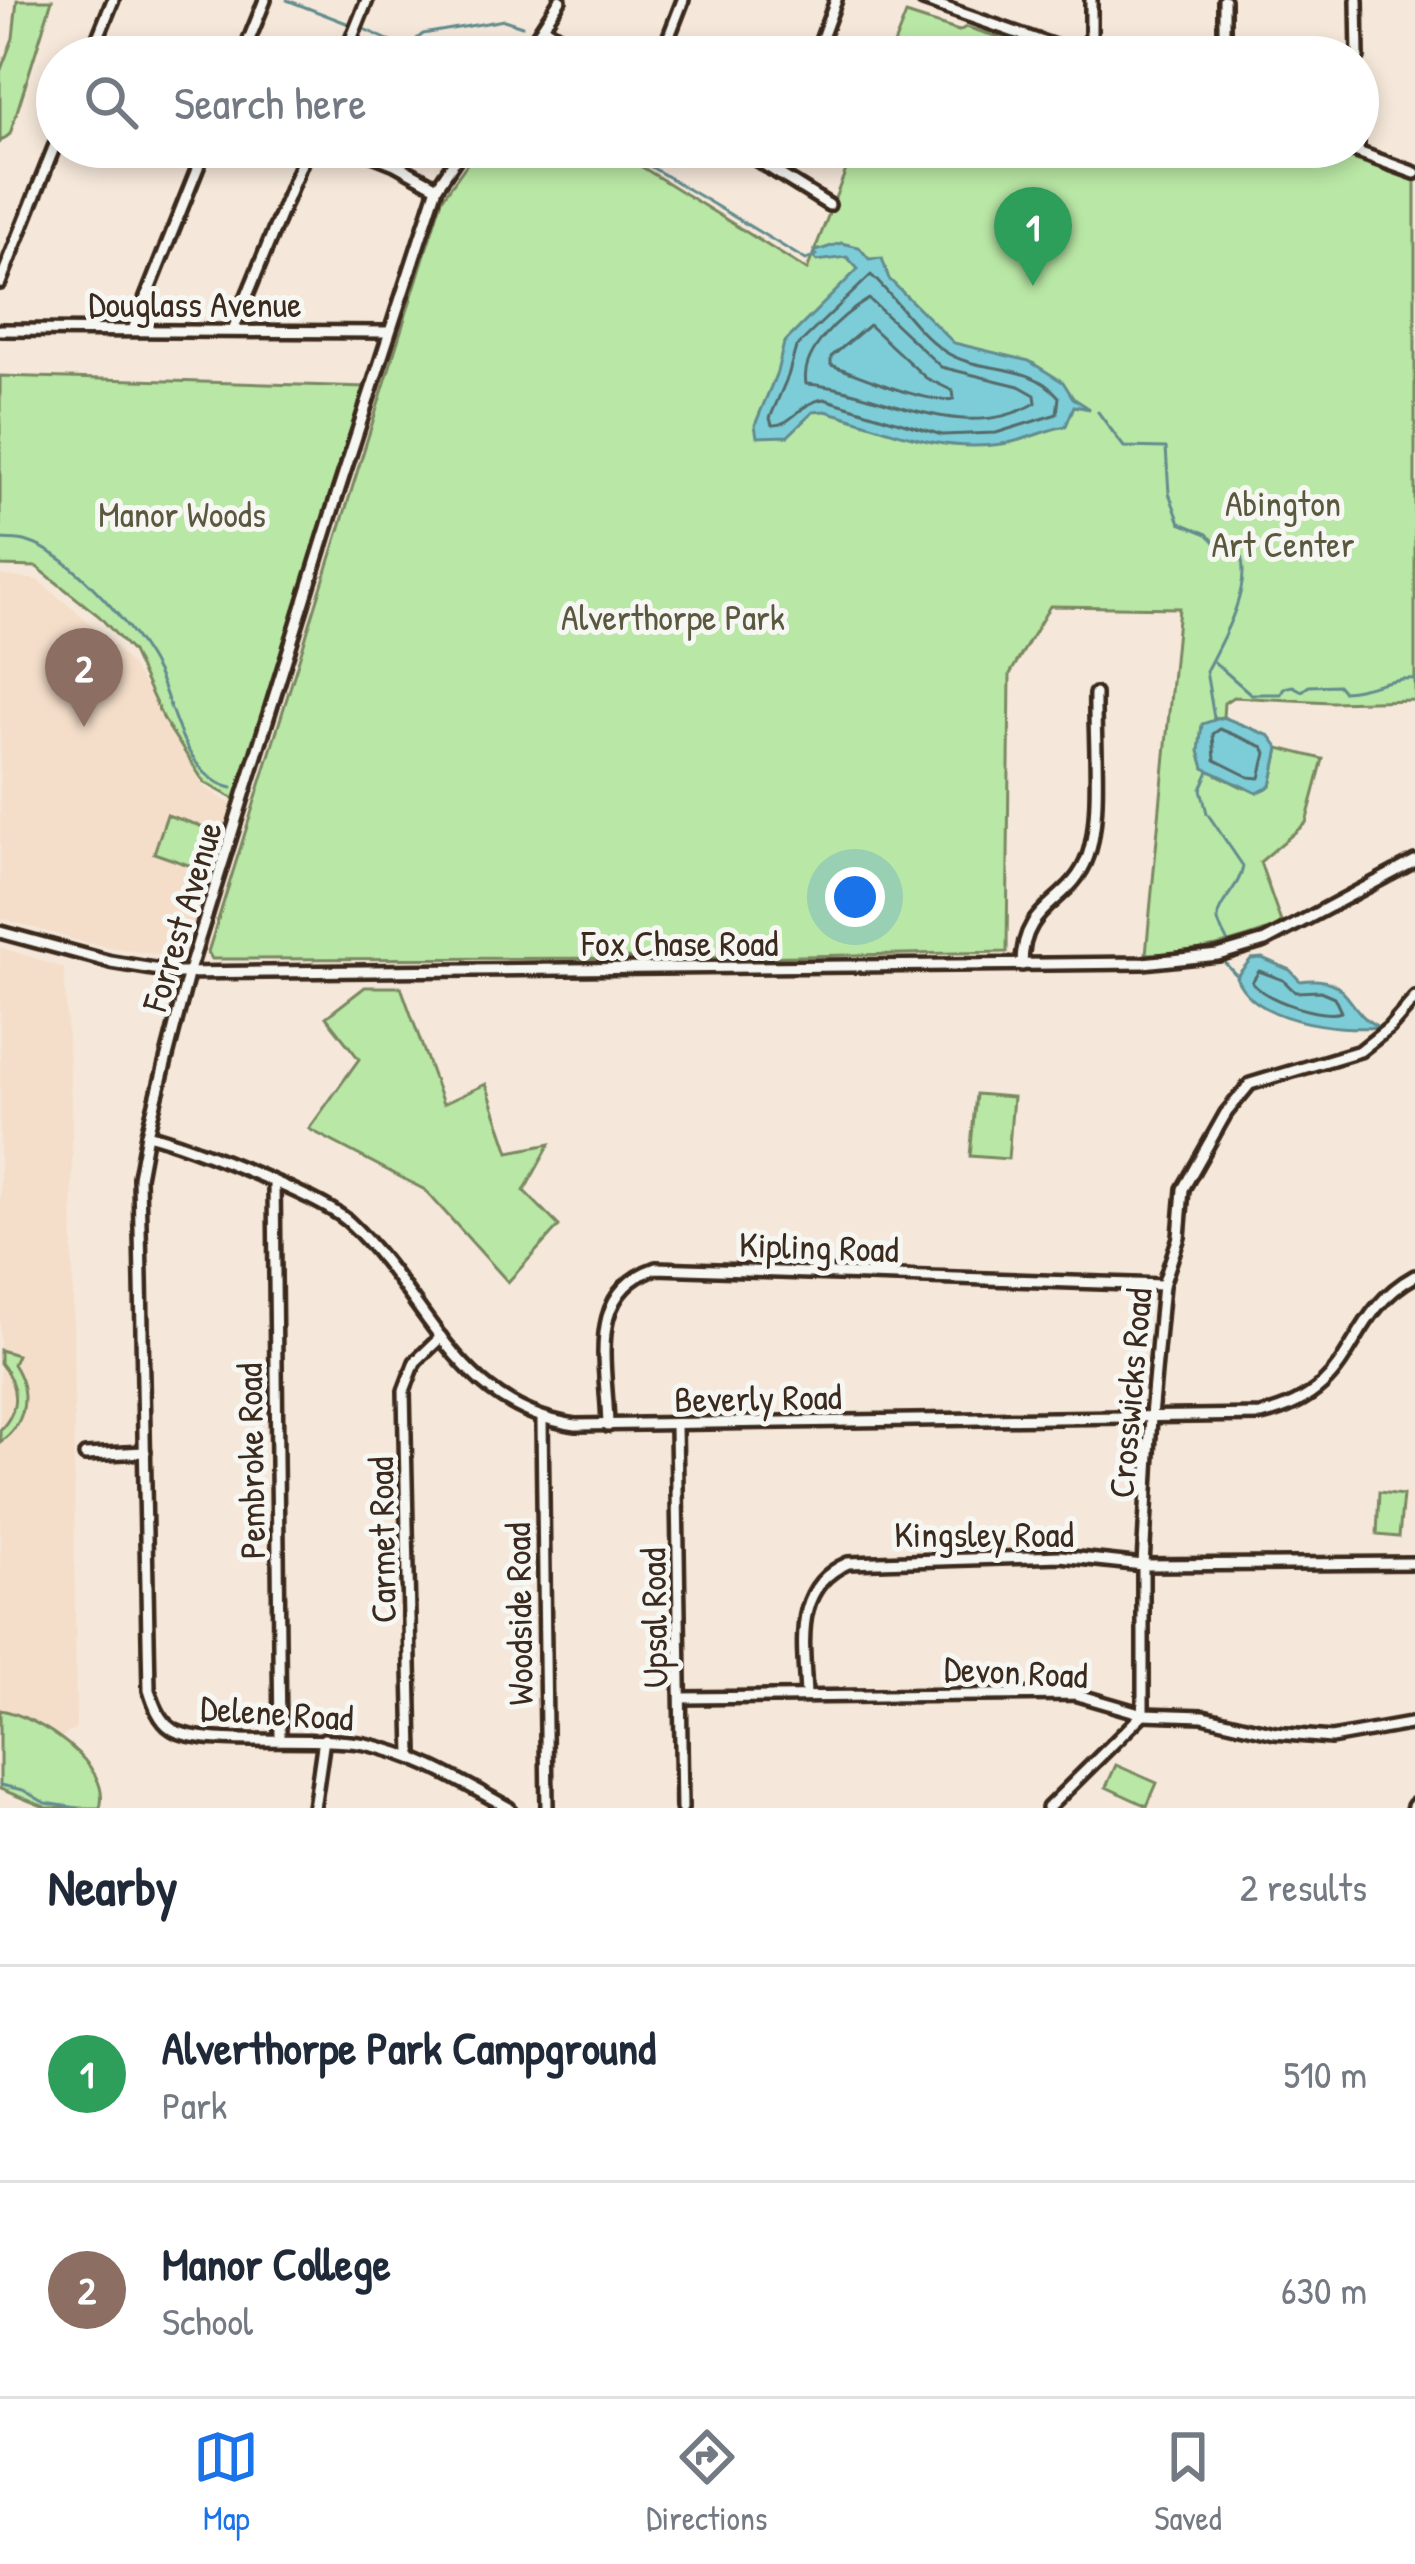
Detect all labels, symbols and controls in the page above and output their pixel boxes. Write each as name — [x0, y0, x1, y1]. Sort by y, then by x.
search box — [36, 36, 1379, 168]
icon: search — [78, 69, 144, 135]
text: Search here — [174, 72, 366, 133]
pin: 1 — [994, 187, 1072, 286]
street label: Douglass Avenue — [88, 279, 302, 328]
park label: Abington Art Center — [1212, 478, 1355, 568]
park label: Manor Woods — [98, 489, 266, 538]
park label: Alverthorpe Park — [561, 592, 785, 641]
pin: 2 — [45, 628, 123, 727]
street label: Forrest Avenue — [129, 815, 233, 1018]
your location — [825, 867, 885, 927]
street label: Fox Chase Road — [581, 918, 778, 967]
street label: Kipling Road — [738, 1219, 900, 1273]
street label: Crosswicks Road — [1095, 1286, 1163, 1500]
street label: Pembroke Road — [224, 1363, 276, 1559]
street label: Beverly Road — [674, 1371, 842, 1423]
street label: Carmet Road — [355, 1456, 407, 1624]
street label: Kingsley Road — [894, 1509, 1074, 1558]
street label: Woodside Road — [492, 1522, 544, 1706]
street label: Upsal Road — [627, 1548, 679, 1688]
street label: Devon Road — [943, 1643, 1089, 1699]
street label: Delene Road — [199, 1682, 355, 1742]
text: Nearby — [48, 1852, 178, 1921]
text: 2 results — [1240, 1860, 1367, 1913]
text: Alverthorpe Park Campground — [162, 2017, 656, 2078]
text: 1 — [80, 2047, 94, 2100]
text: 510 m — [1283, 2047, 1367, 2100]
text: Park — [162, 2078, 227, 2131]
text: Manor College — [162, 2233, 391, 2294]
text: 2 — [78, 2263, 96, 2316]
text: 630 m — [1281, 2263, 1367, 2316]
text: School — [162, 2294, 253, 2347]
tab: Map — [193, 2424, 259, 2540]
tab: Directions — [646, 2424, 768, 2540]
tab: Saved — [1154, 2424, 1222, 2540]

